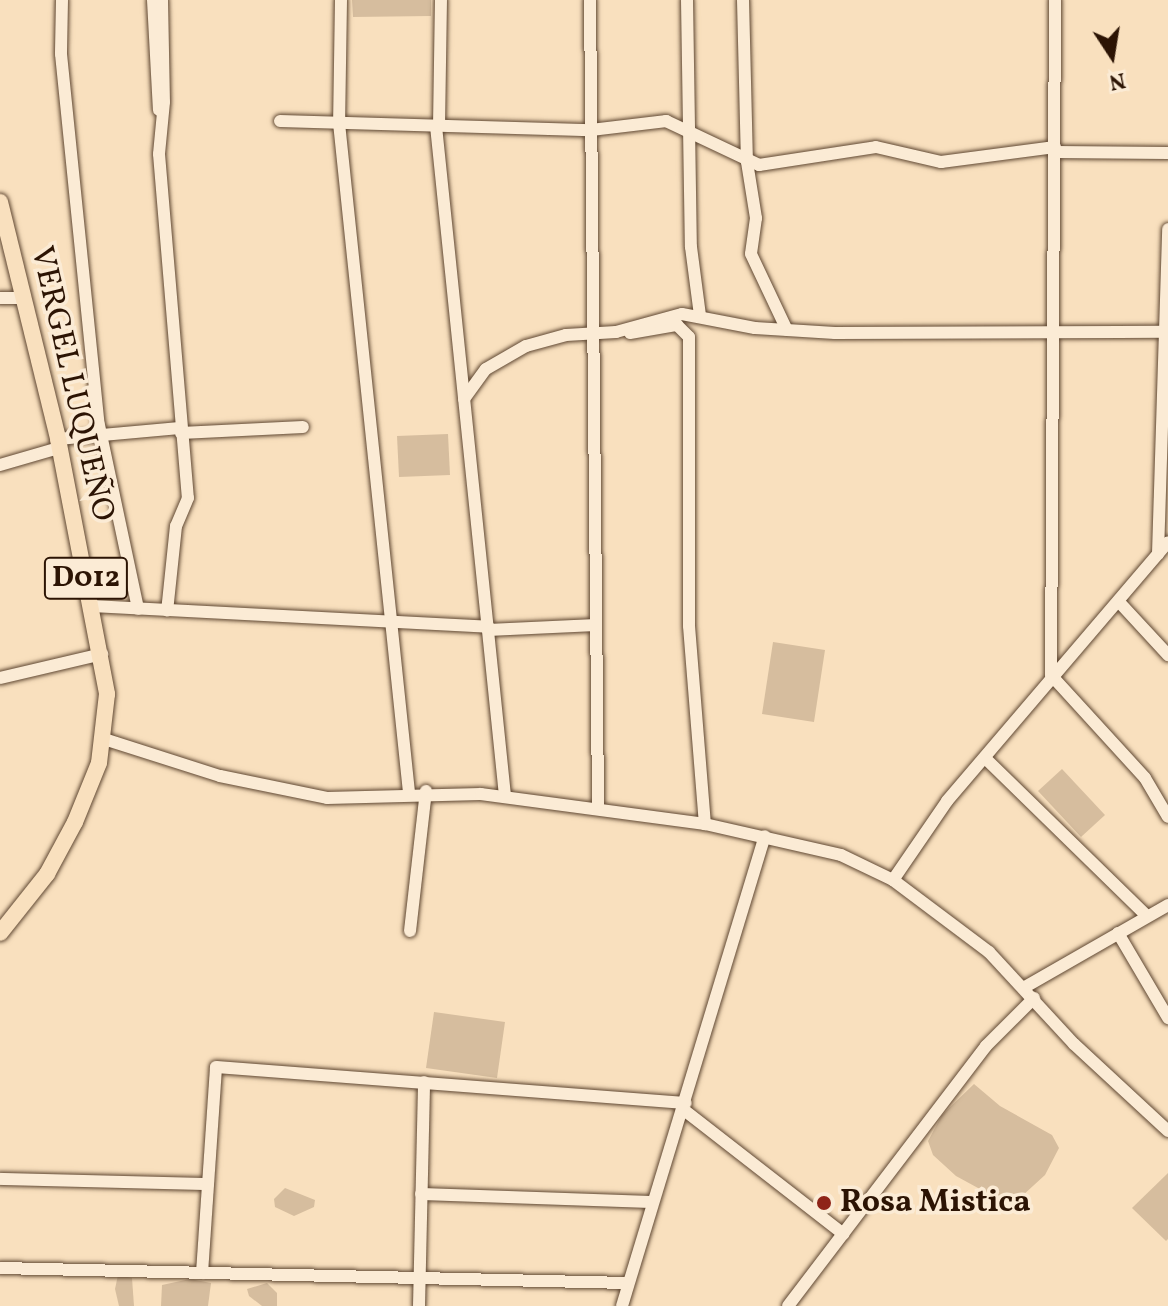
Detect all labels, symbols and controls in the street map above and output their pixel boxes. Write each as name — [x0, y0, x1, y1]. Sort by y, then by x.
north arrow — [1072, 16, 1152, 96]
text: N — [1106, 63, 1128, 97]
street label: VERGEL LUQUEÑO — [21, 243, 121, 525]
road number: D012 — [42, 552, 130, 604]
place label: Rosa Mistica — [840, 1184, 1031, 1222]
marker: Rosa Mistica — [815, 1194, 833, 1212]

